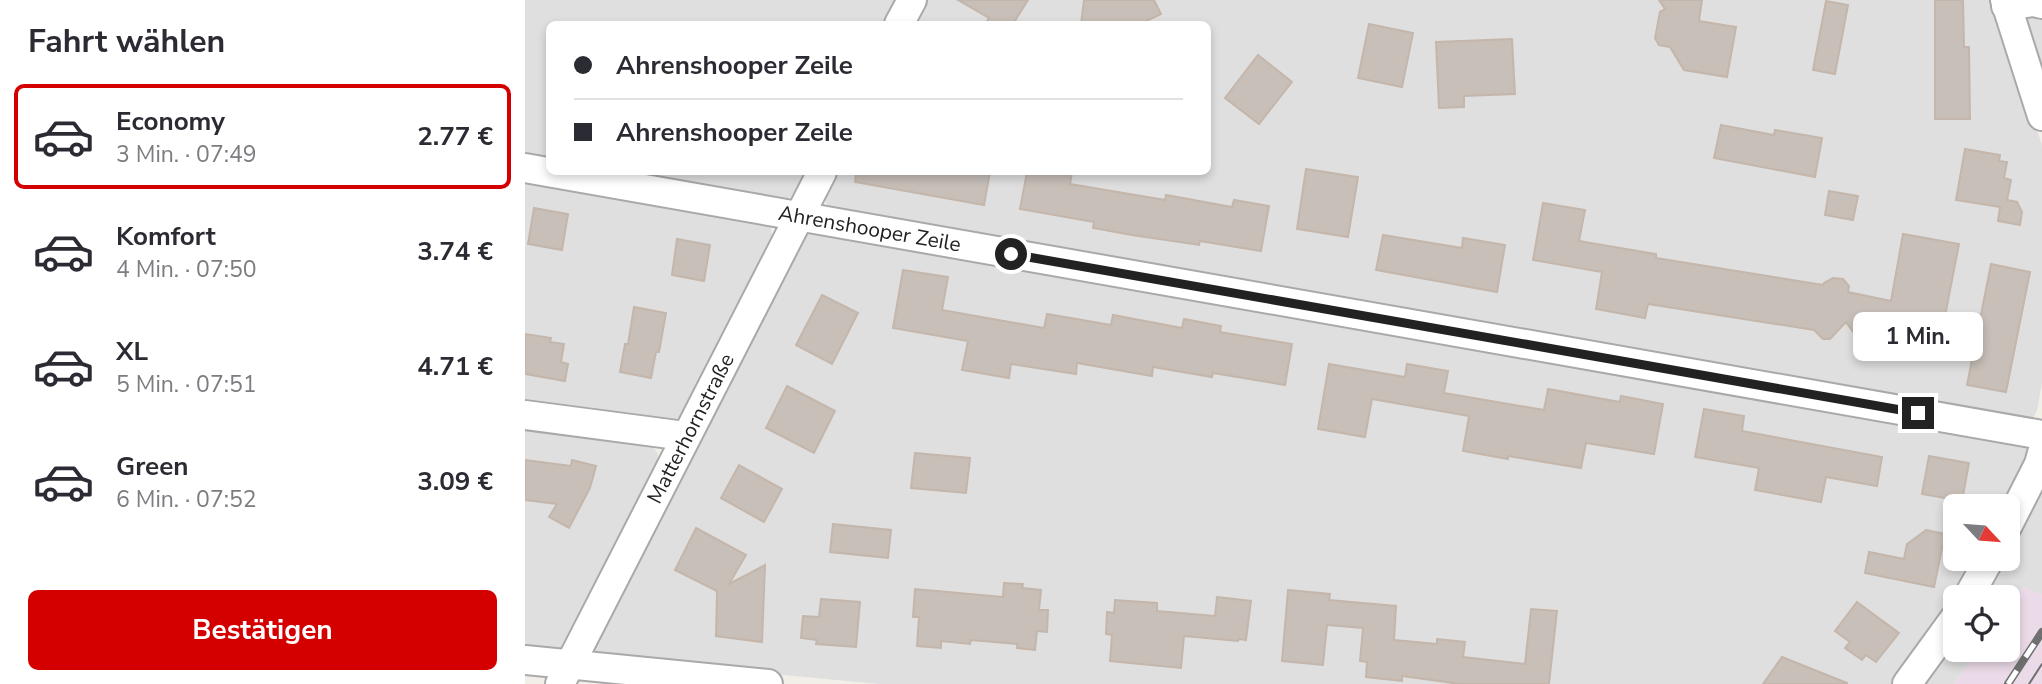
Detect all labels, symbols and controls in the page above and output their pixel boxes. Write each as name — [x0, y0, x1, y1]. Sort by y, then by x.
text: Fahrt wählen — [28, 20, 225, 63]
text: Ahrenshooper Zeile — [616, 48, 853, 83]
text: Economy — [116, 104, 225, 139]
icon: car — [32, 105, 95, 168]
text: Ahrenshooper Zeile — [616, 115, 853, 150]
text: 2.77 € — [417, 119, 493, 154]
text: 3 Min. · 07:49 — [116, 139, 257, 170]
street label: Ahrenshooper Zeile — [776, 199, 963, 258]
text: Komfort — [116, 219, 216, 254]
icon: car — [32, 220, 95, 283]
text: 3.74 € — [417, 234, 493, 269]
route start — [995, 238, 1027, 270]
text: 4 Min. · 07:50 — [116, 254, 257, 285]
callout: 1 Min. — [1853, 312, 1983, 360]
text: 1 Min. — [1886, 321, 1951, 352]
text: XL — [116, 334, 148, 369]
icon: car — [32, 335, 95, 398]
text: 4.71 € — [417, 349, 493, 384]
street label: Matterhornstraße — [641, 349, 741, 508]
text: 5 Min. · 07:51 — [116, 369, 257, 400]
route end — [1902, 397, 1934, 429]
text: Green — [116, 449, 189, 484]
icon: car — [32, 450, 95, 513]
text: 3.09 € — [417, 464, 493, 499]
text: 6 Min. · 07:52 — [116, 484, 257, 515]
north arrow — [1943, 494, 2019, 570]
map controls — [1943, 494, 2020, 662]
button: locate — [1943, 585, 2020, 662]
button: Bestätigen — [28, 590, 497, 670]

